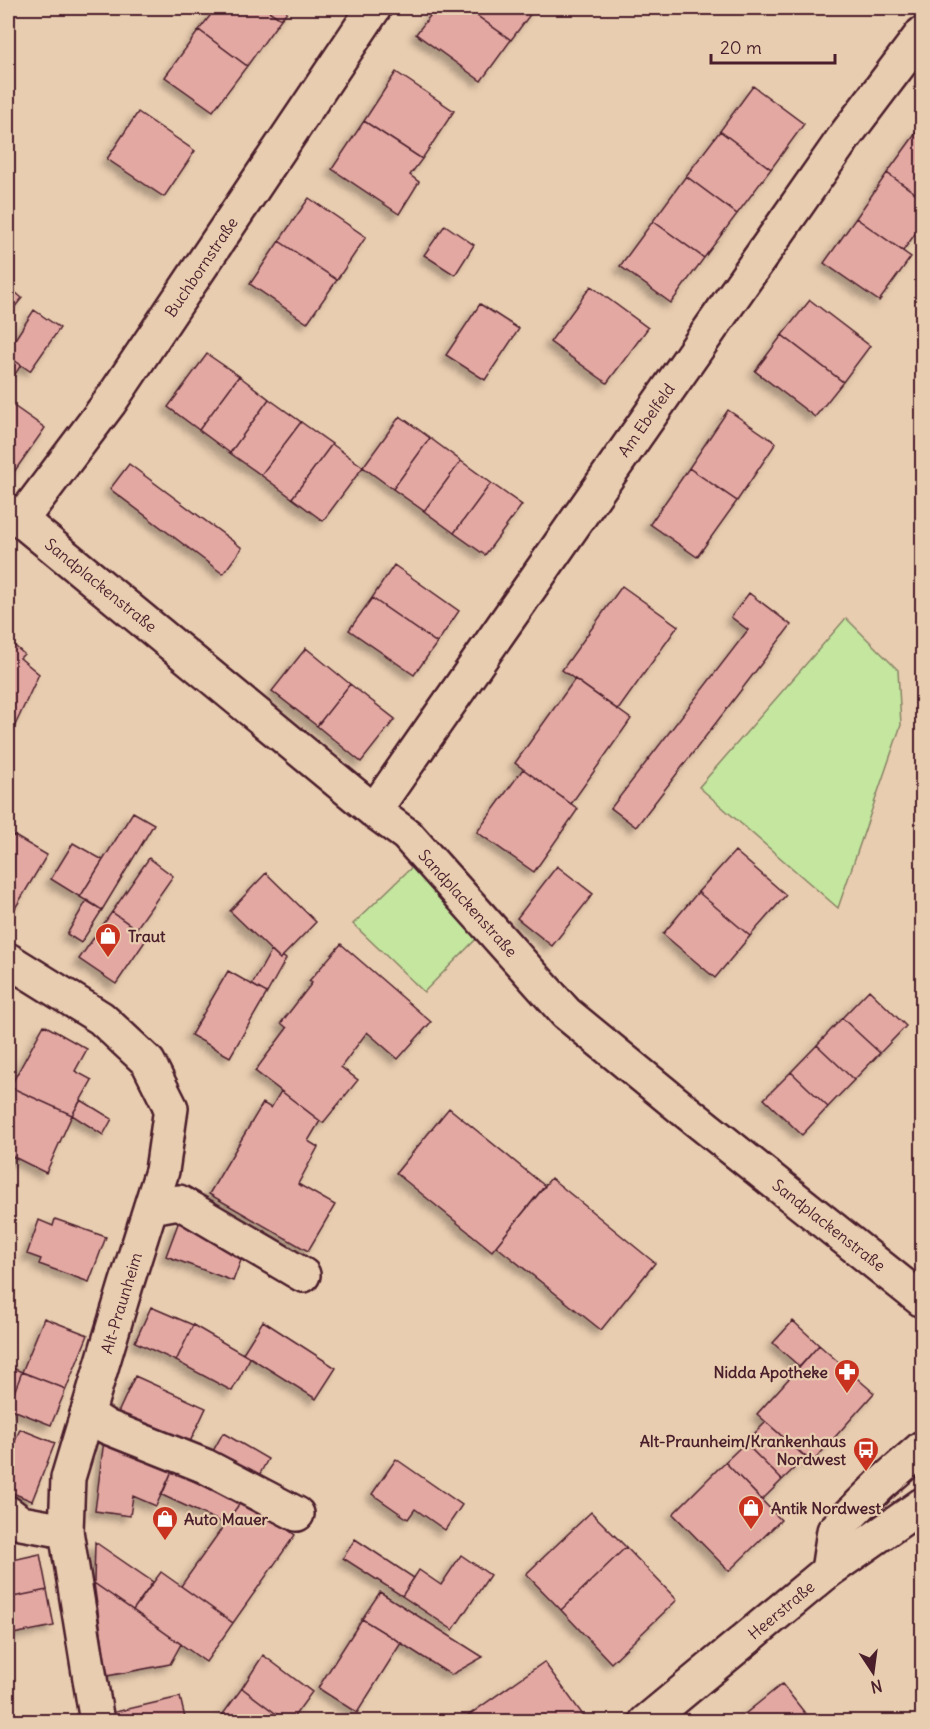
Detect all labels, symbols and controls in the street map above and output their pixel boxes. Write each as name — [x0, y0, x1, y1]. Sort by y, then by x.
scale bar — [711, 27, 836, 65]
text: 20 m — [720, 36, 762, 59]
street label: Buchbornstraße — [160, 213, 242, 321]
street label: Am Ebelfeld — [613, 379, 679, 461]
street label: Sandplackenstraße — [41, 534, 161, 636]
street label: Sandplackenstraße — [414, 845, 522, 961]
shop icon: Traut — [93, 921, 123, 959]
place label: Traut — [128, 926, 166, 946]
street label: Sandplackenstraße — [768, 1175, 890, 1275]
street label: Alt-Praunheim — [96, 1250, 146, 1356]
pharmacy icon: Nidda Apotheke — [832, 1357, 862, 1395]
place label: Nidda Apotheke — [714, 1362, 828, 1383]
place label: Alt-Praunheim/Krankenhaus Nordwest — [640, 1431, 847, 1469]
bus stop icon: Alt-Praunheim/Krankenhaus Nordwest — [851, 1435, 881, 1473]
shop icon: Antik Nordwest — [736, 1493, 766, 1531]
place label: Antik Nordwest — [771, 1498, 881, 1518]
shop icon: Auto Mauer — [150, 1504, 180, 1542]
place label: Auto Mauer — [184, 1509, 269, 1529]
street label: Heerstraße — [744, 1576, 818, 1644]
north arrow — [843, 1642, 903, 1702]
text: N — [869, 1676, 884, 1698]

